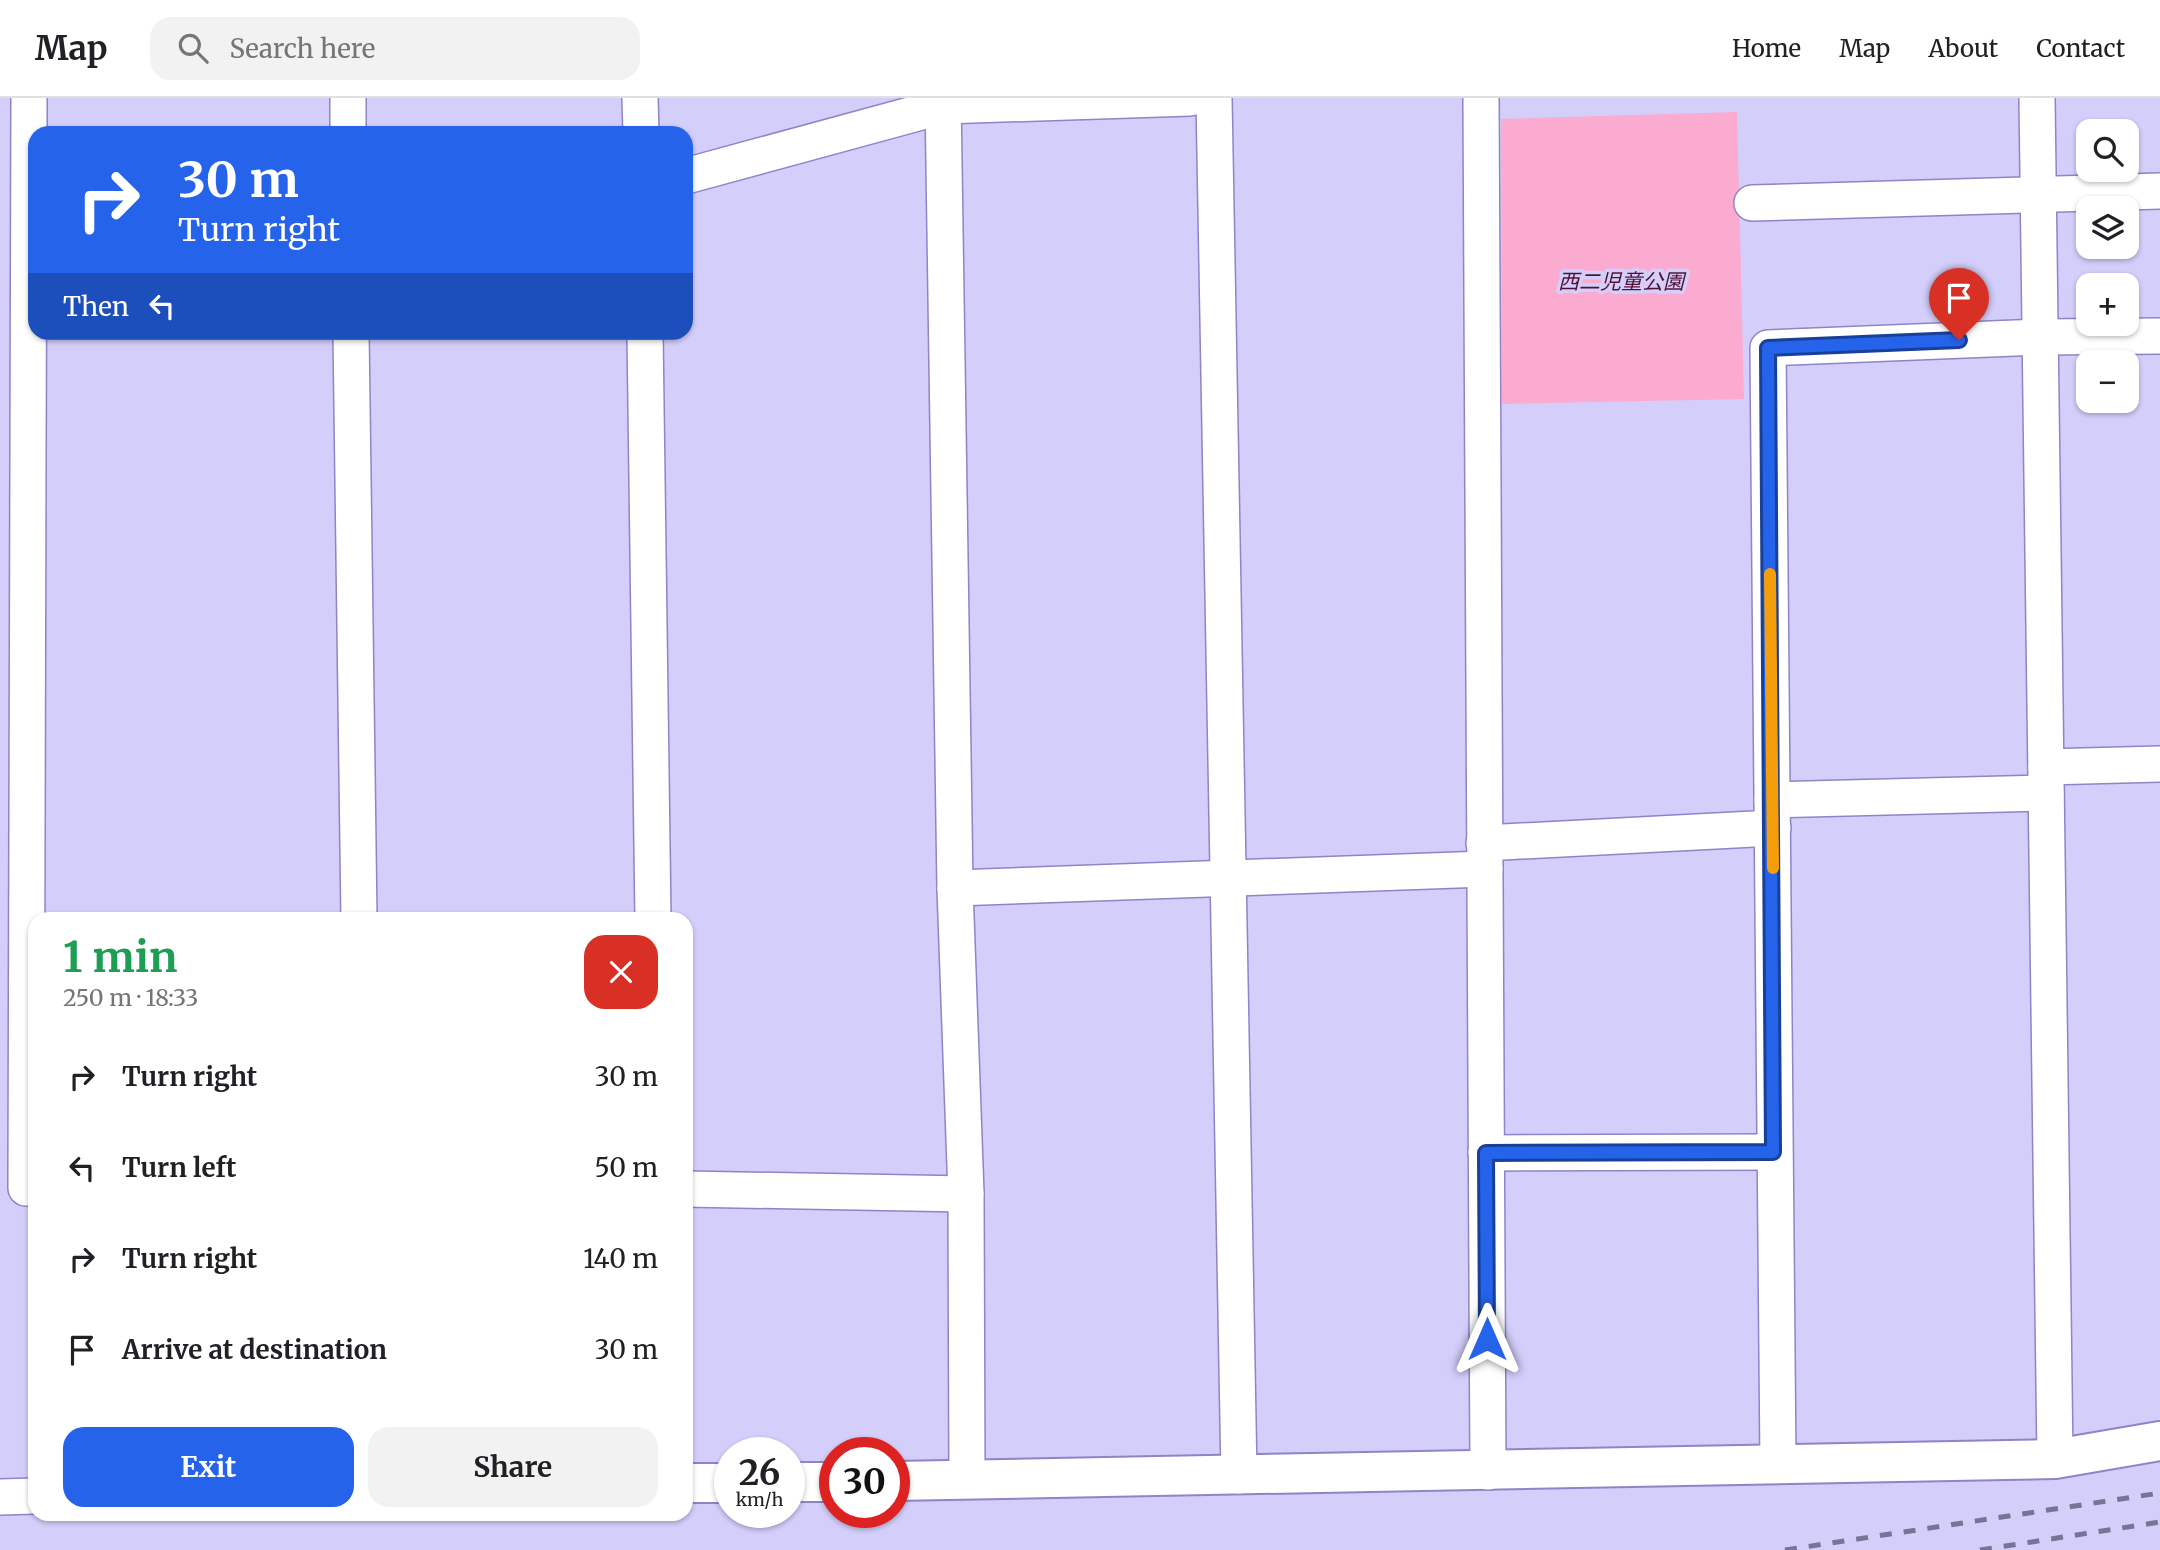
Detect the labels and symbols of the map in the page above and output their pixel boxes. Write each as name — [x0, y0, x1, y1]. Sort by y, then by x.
park label: 西二児童公園 — [1558, 268, 1687, 295]
pin — [1929, 268, 1989, 340]
position arrow — [1450, 1302, 1524, 1376]
speed limit sign: 30 — [819, 1437, 910, 1528]

